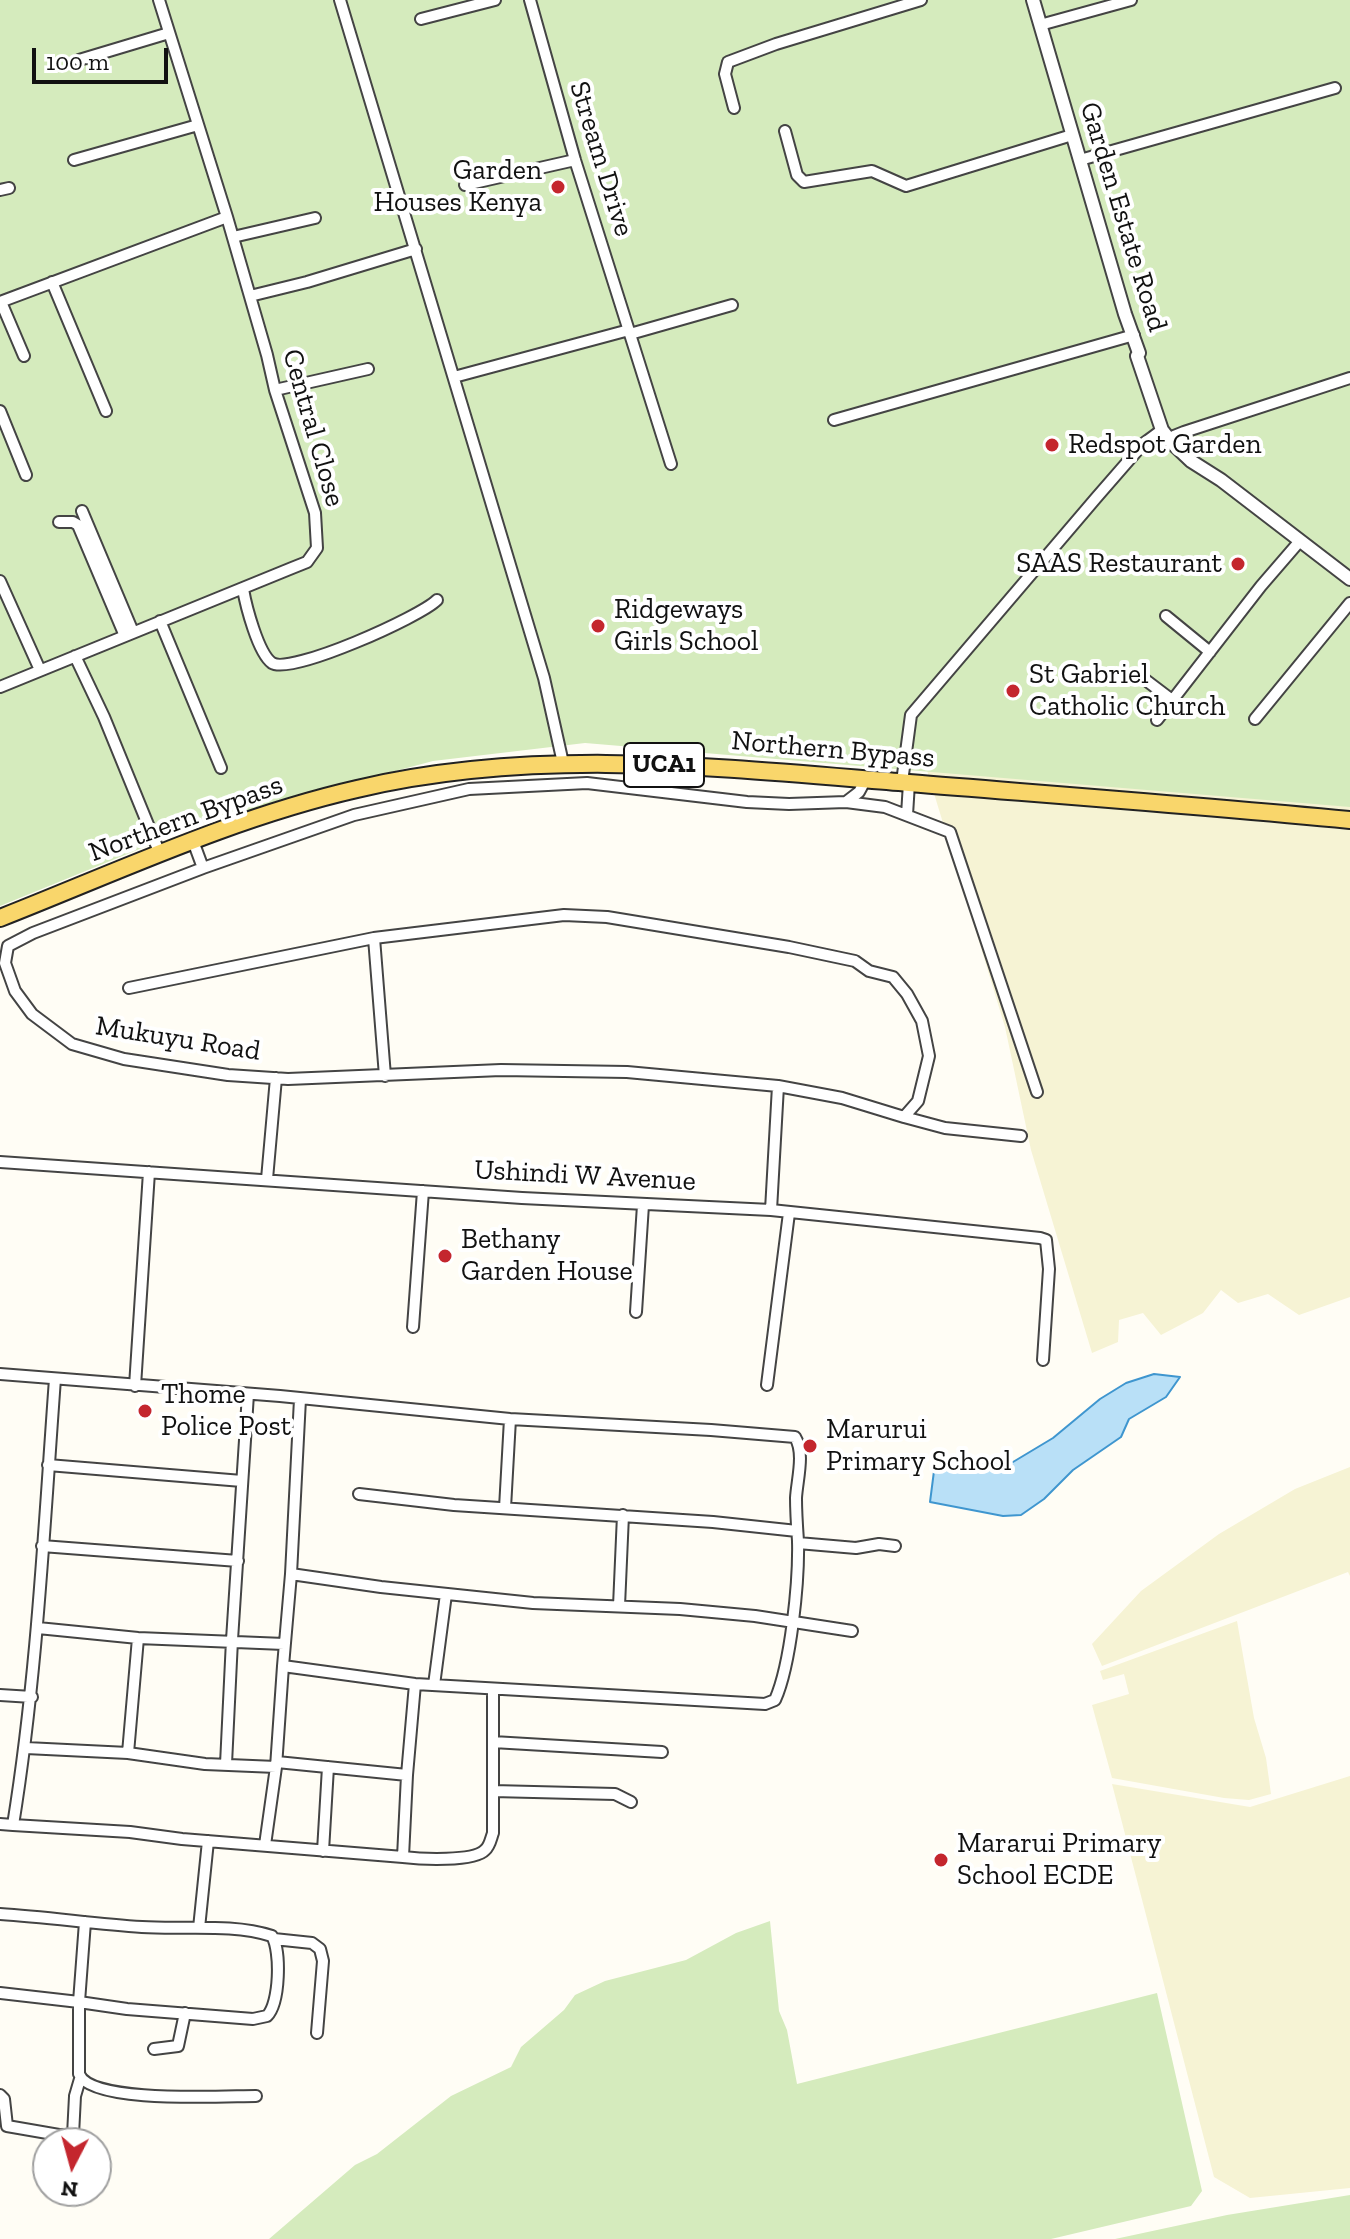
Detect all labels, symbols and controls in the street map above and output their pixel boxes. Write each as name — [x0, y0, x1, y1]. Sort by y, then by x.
scale bar — [36, 32, 172, 82]
text: 100 m — [46, 47, 109, 76]
street label: Stream Drive — [562, 77, 640, 241]
street label: Garden Estate Road — [1072, 98, 1174, 336]
place label: Garden Houses Kenya — [374, 154, 542, 220]
marker: Garden Houses Kenya — [549, 178, 567, 196]
street label: Central Close — [275, 345, 351, 511]
place label: Redspot Garden — [1068, 428, 1261, 462]
marker: Redspot Garden — [1043, 436, 1061, 454]
place label: SAAS Restaurant — [1016, 547, 1222, 581]
marker: SAAS Restaurant — [1229, 555, 1247, 573]
place label: Ridgeways Girls School — [614, 593, 759, 659]
marker: Ridgeways Girls School — [589, 617, 607, 635]
place label: St Gabriel Catholic Church — [1029, 658, 1225, 724]
marker: St Gabriel Catholic Church — [1004, 682, 1022, 700]
street label: Northern Bypass — [730, 724, 936, 776]
road number: UCA1 — [624, 743, 704, 787]
street label: Northern Bypass — [84, 768, 288, 870]
street label: Mukuyu Road — [93, 1009, 263, 1069]
street label: Ushindi W Avenue — [473, 1153, 697, 1199]
place label: Bethany Garden House — [461, 1223, 633, 1289]
marker: Bethany Garden House — [436, 1247, 454, 1265]
place label: Thome Police Post — [161, 1378, 291, 1444]
marker: Thome Police Post — [136, 1402, 154, 1420]
place label: Marurui Primary School — [826, 1413, 1011, 1479]
marker: Marurui Primary School — [801, 1437, 819, 1455]
place label: Mararui Primary School ECDE — [957, 1827, 1161, 1893]
marker: Mararui Primary School ECDE — [932, 1851, 950, 1869]
north arrow — [32, 2127, 112, 2207]
text: N — [60, 2175, 79, 2204]

